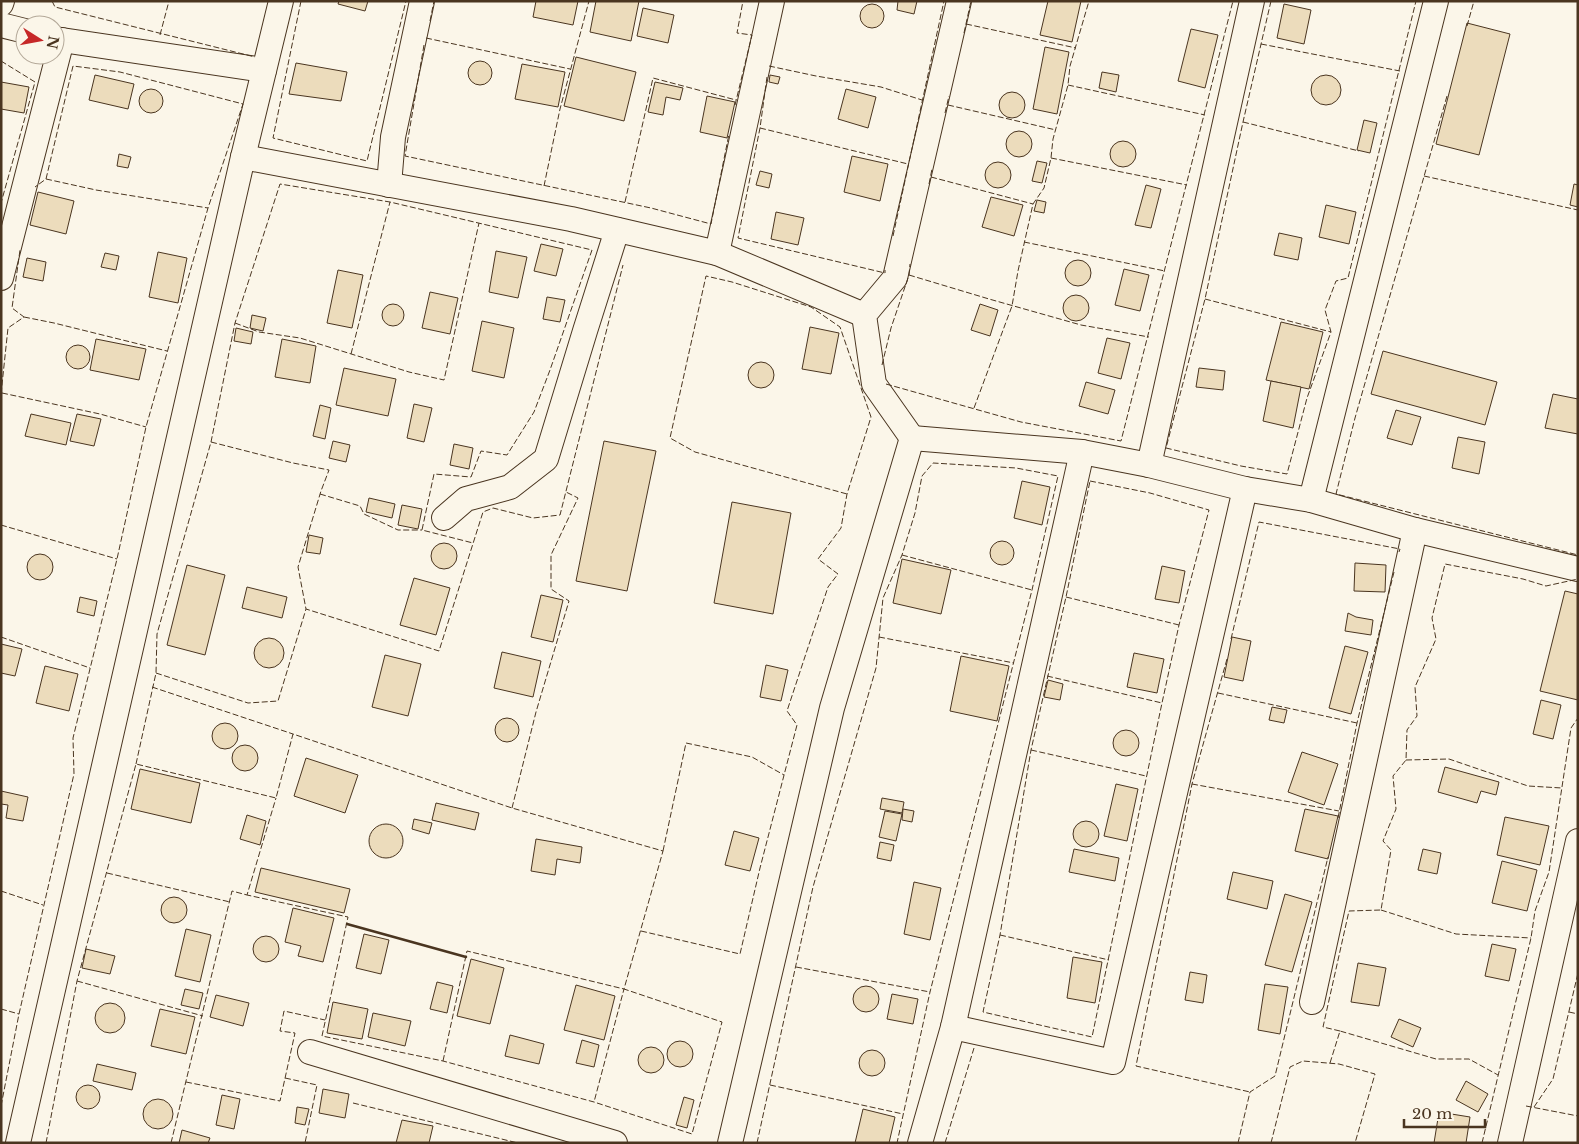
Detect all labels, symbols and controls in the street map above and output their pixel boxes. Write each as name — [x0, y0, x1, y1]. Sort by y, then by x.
north arrow — [15, 15, 65, 65]
text: N — [43, 34, 63, 51]
scale bar — [1404, 1096, 1485, 1128]
text: 20 m — [1412, 1104, 1452, 1123]

